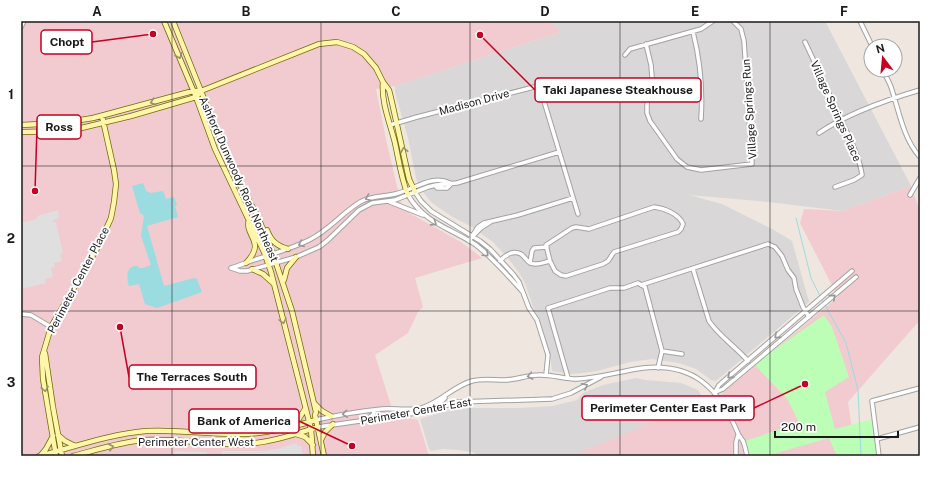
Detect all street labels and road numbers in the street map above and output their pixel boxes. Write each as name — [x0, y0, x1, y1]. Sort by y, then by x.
street label: Village Springs Run — [740, 58, 758, 160]
street label: Village Springs Place — [808, 59, 864, 163]
street label: Madison Drive — [438, 87, 510, 117]
street label: Ashford Dunwoody Road Northeast — [197, 95, 281, 263]
street label: Perimeter Center Place — [45, 225, 111, 335]
street label: Perimeter Center East — [359, 395, 473, 427]
street label: Perimeter Center West — [138, 436, 254, 448]

